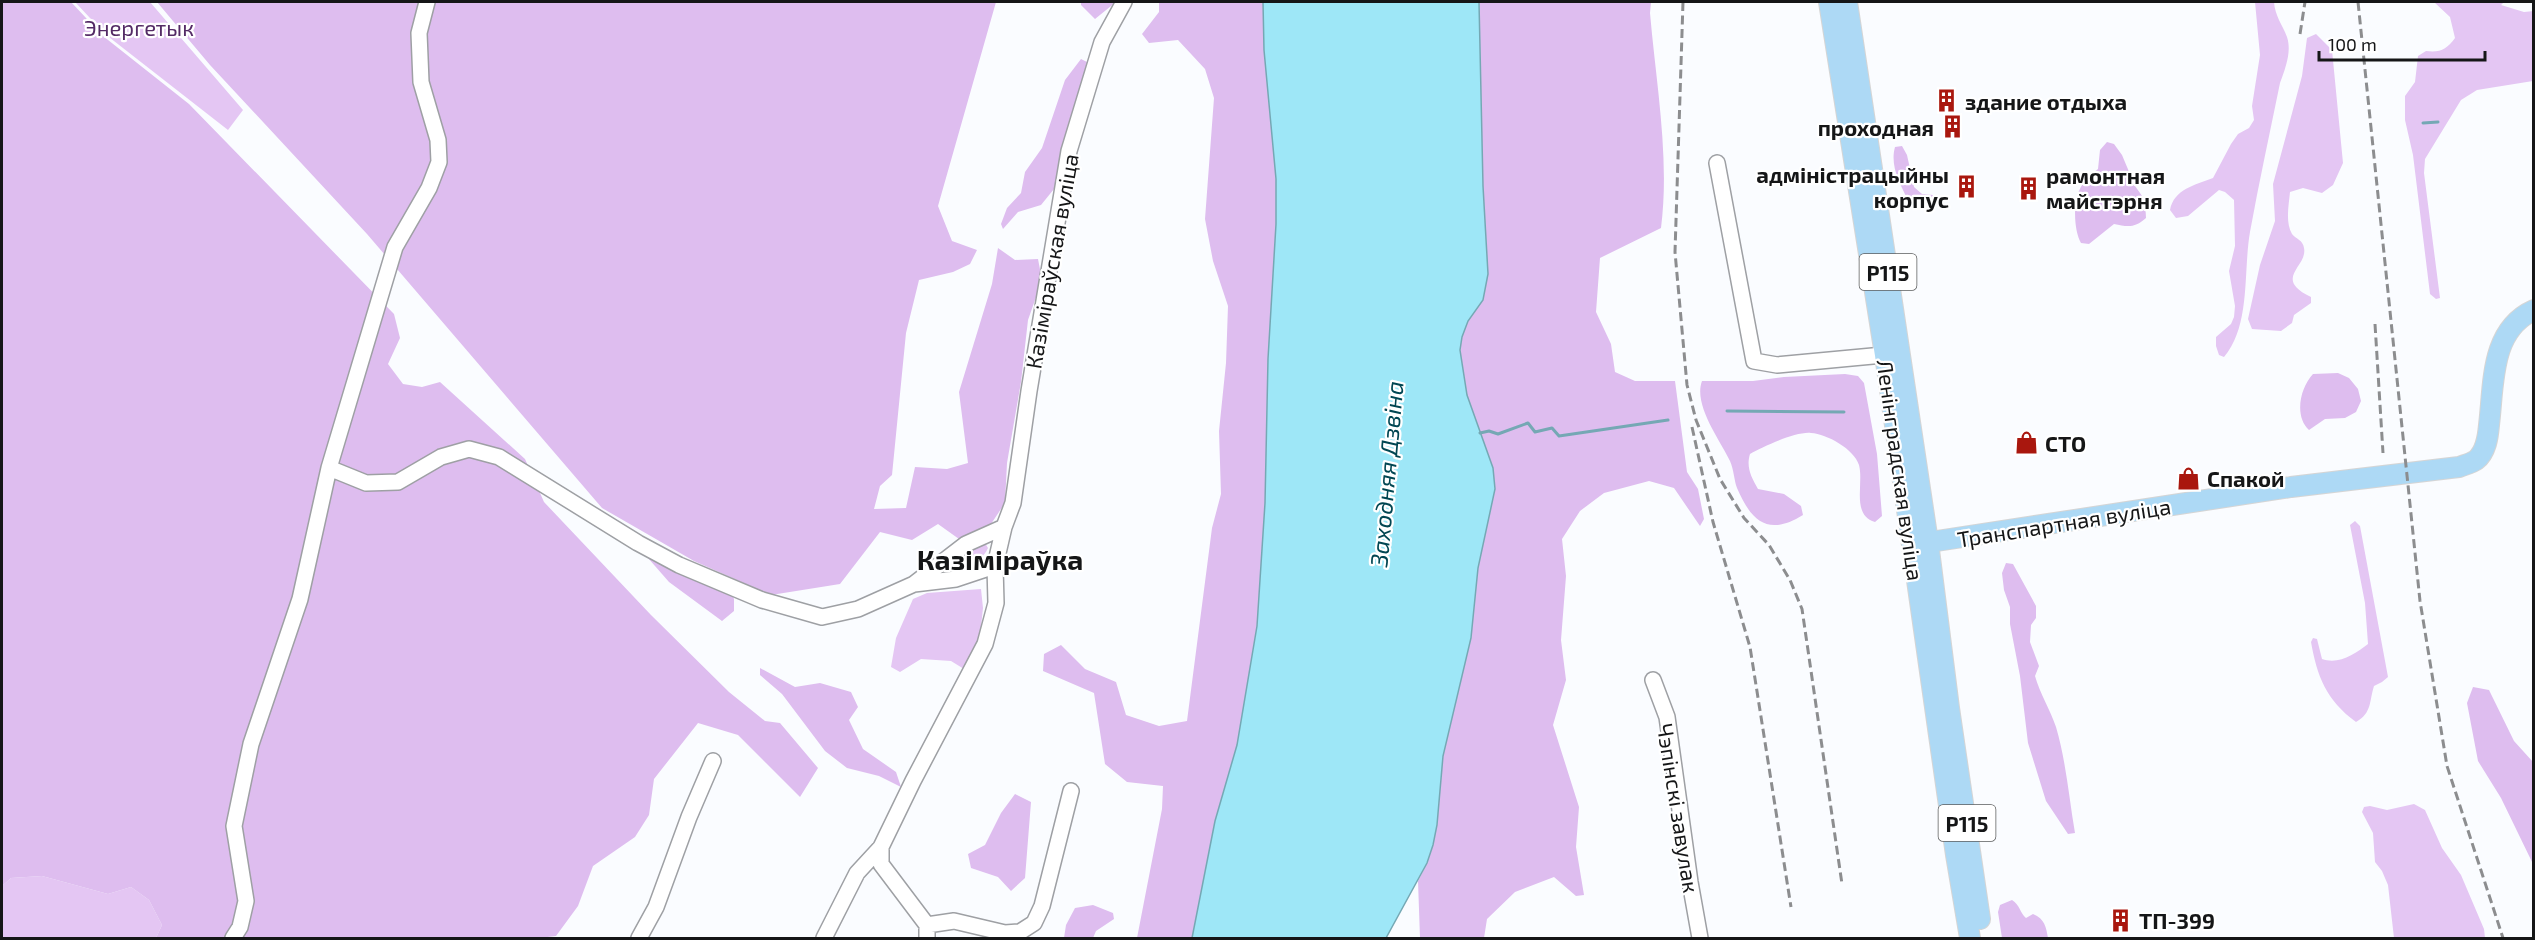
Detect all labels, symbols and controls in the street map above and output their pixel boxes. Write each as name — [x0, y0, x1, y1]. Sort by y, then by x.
park label: Энергетык — [84, 14, 194, 40]
scale bar — [2319, 24, 2486, 62]
text: 100 m — [2328, 33, 2377, 55]
building icon: здание отдыха — [1934, 88, 1960, 114]
place label: здание отдыха — [1965, 88, 2127, 114]
place label: проходная — [1818, 114, 1934, 140]
building icon: проходная — [1939, 114, 1965, 140]
street label: Казіміраўская вуліца — [1019, 151, 1084, 371]
place label: адміністрацыйны корпус — [1756, 161, 1949, 212]
place label: рамонтная майстэрня — [2046, 162, 2165, 213]
building icon: адміністрацыйны корпус — [1954, 174, 1980, 200]
building icon: рамонтная майстэрня — [2015, 175, 2041, 201]
road number: Р115 — [1860, 254, 1916, 290]
street label: Ленінградская вуліца — [1872, 358, 1929, 582]
water label: Заходняя Дзвіна — [1363, 380, 1409, 569]
shop icon: СТО — [2014, 430, 2040, 456]
place label: СТО — [2045, 430, 2086, 456]
shop icon: Спакой — [2176, 465, 2202, 491]
place label: Спакой — [2207, 465, 2284, 491]
street label: Транспартная вуліца — [1955, 492, 2173, 553]
district label: Казіміраўка — [917, 542, 1083, 576]
street label: Чэпінскі завулак — [1652, 721, 1705, 895]
road number: Р115 — [1938, 805, 1996, 841]
building icon: ТП-399 — [2108, 907, 2134, 933]
place label: ТП-399 — [2139, 907, 2215, 933]

